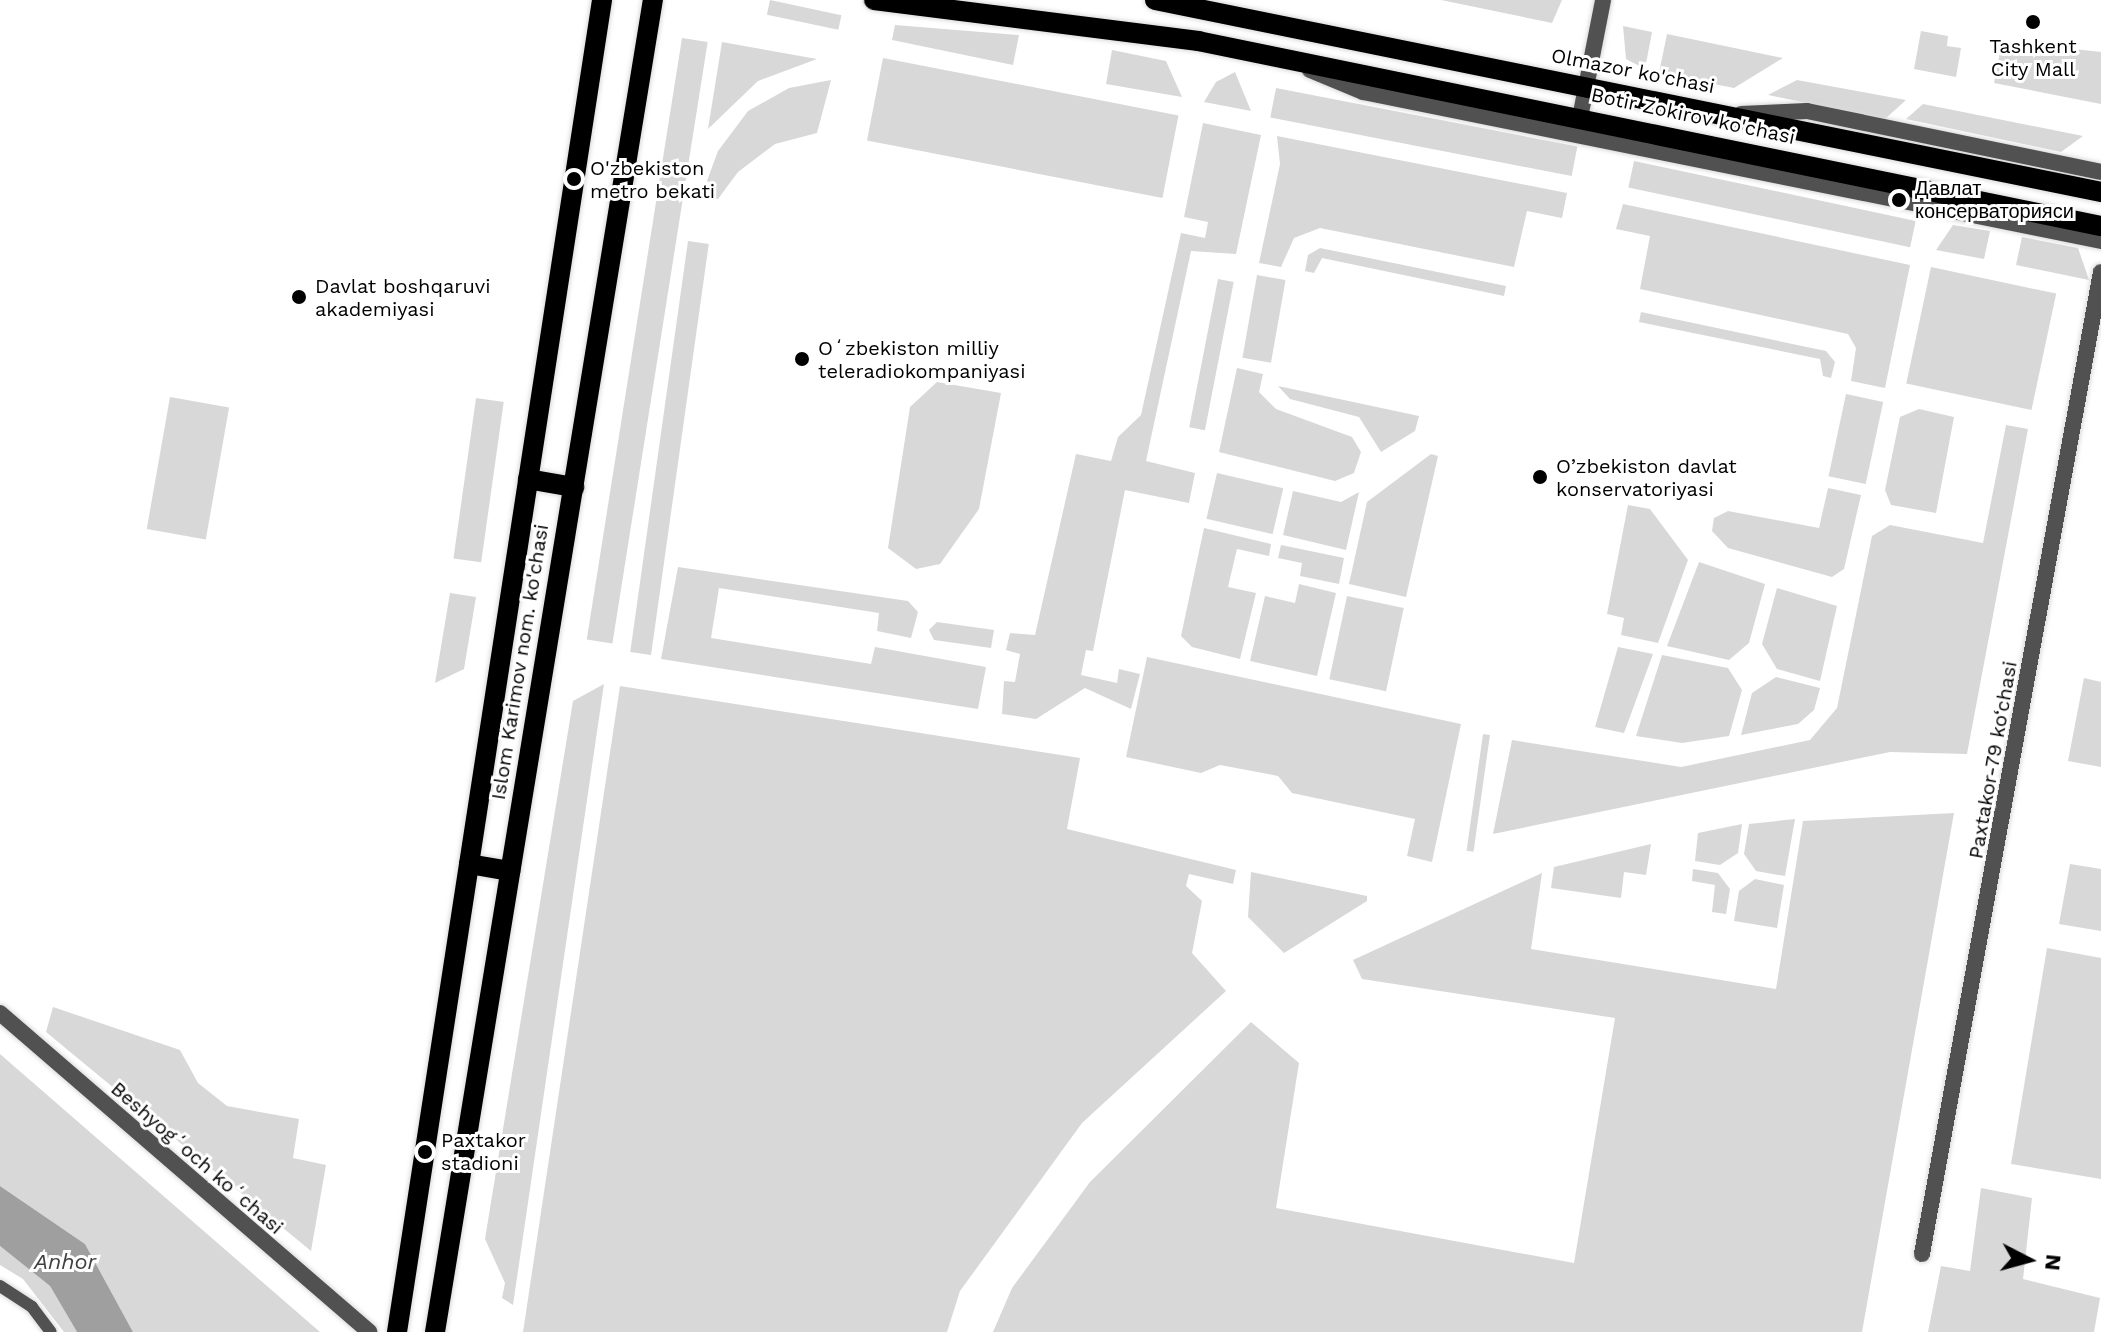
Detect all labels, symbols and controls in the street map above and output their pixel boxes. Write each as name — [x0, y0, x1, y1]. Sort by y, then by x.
marker: Tashkent City Mall — [2024, 13, 2042, 31]
place label: Tashkent City Mall — [1989, 34, 2077, 81]
street label: Olmazor ko'chasi — [1549, 43, 1717, 99]
street label: Botir Zokirov ko'chasi — [1588, 83, 1798, 149]
place label: O'zbekiston metro bekati — [590, 156, 715, 203]
marker: O'zbekiston metro bekati — [565, 170, 583, 188]
place label: Давлат консерваторияси — [1915, 176, 2074, 223]
marker: Давлат консерваторияси — [1890, 191, 1908, 209]
place label: Davlat boshqaruvi akademiyasi — [315, 274, 491, 321]
marker: Davlat boshqaruvi akademiyasi — [290, 288, 308, 306]
place label: Oʻzbekiston milliy teleradiokompaniyasi — [818, 336, 1025, 383]
marker: Oʻzbekiston milliy teleradiokompaniyasi — [793, 350, 811, 368]
place label: O’zbekiston davlat konservatoriyasi — [1556, 454, 1737, 501]
marker: O’zbekiston davlat konservatoriyasi — [1531, 468, 1549, 486]
street label: Islom Karimov nom. ko'chasi — [486, 522, 554, 802]
street label: Paxtakor-79 ko‘chasi — [1964, 659, 2022, 861]
street label: Beshyogʻoch koʻchasi — [106, 1077, 288, 1239]
place label: Paxtakor stadioni — [441, 1128, 526, 1175]
marker: Paxtakor stadioni — [416, 1143, 434, 1161]
north arrow — [1989, 1220, 2069, 1300]
water label: Anhor — [34, 1249, 96, 1275]
text: N — [2040, 1253, 2067, 1272]

